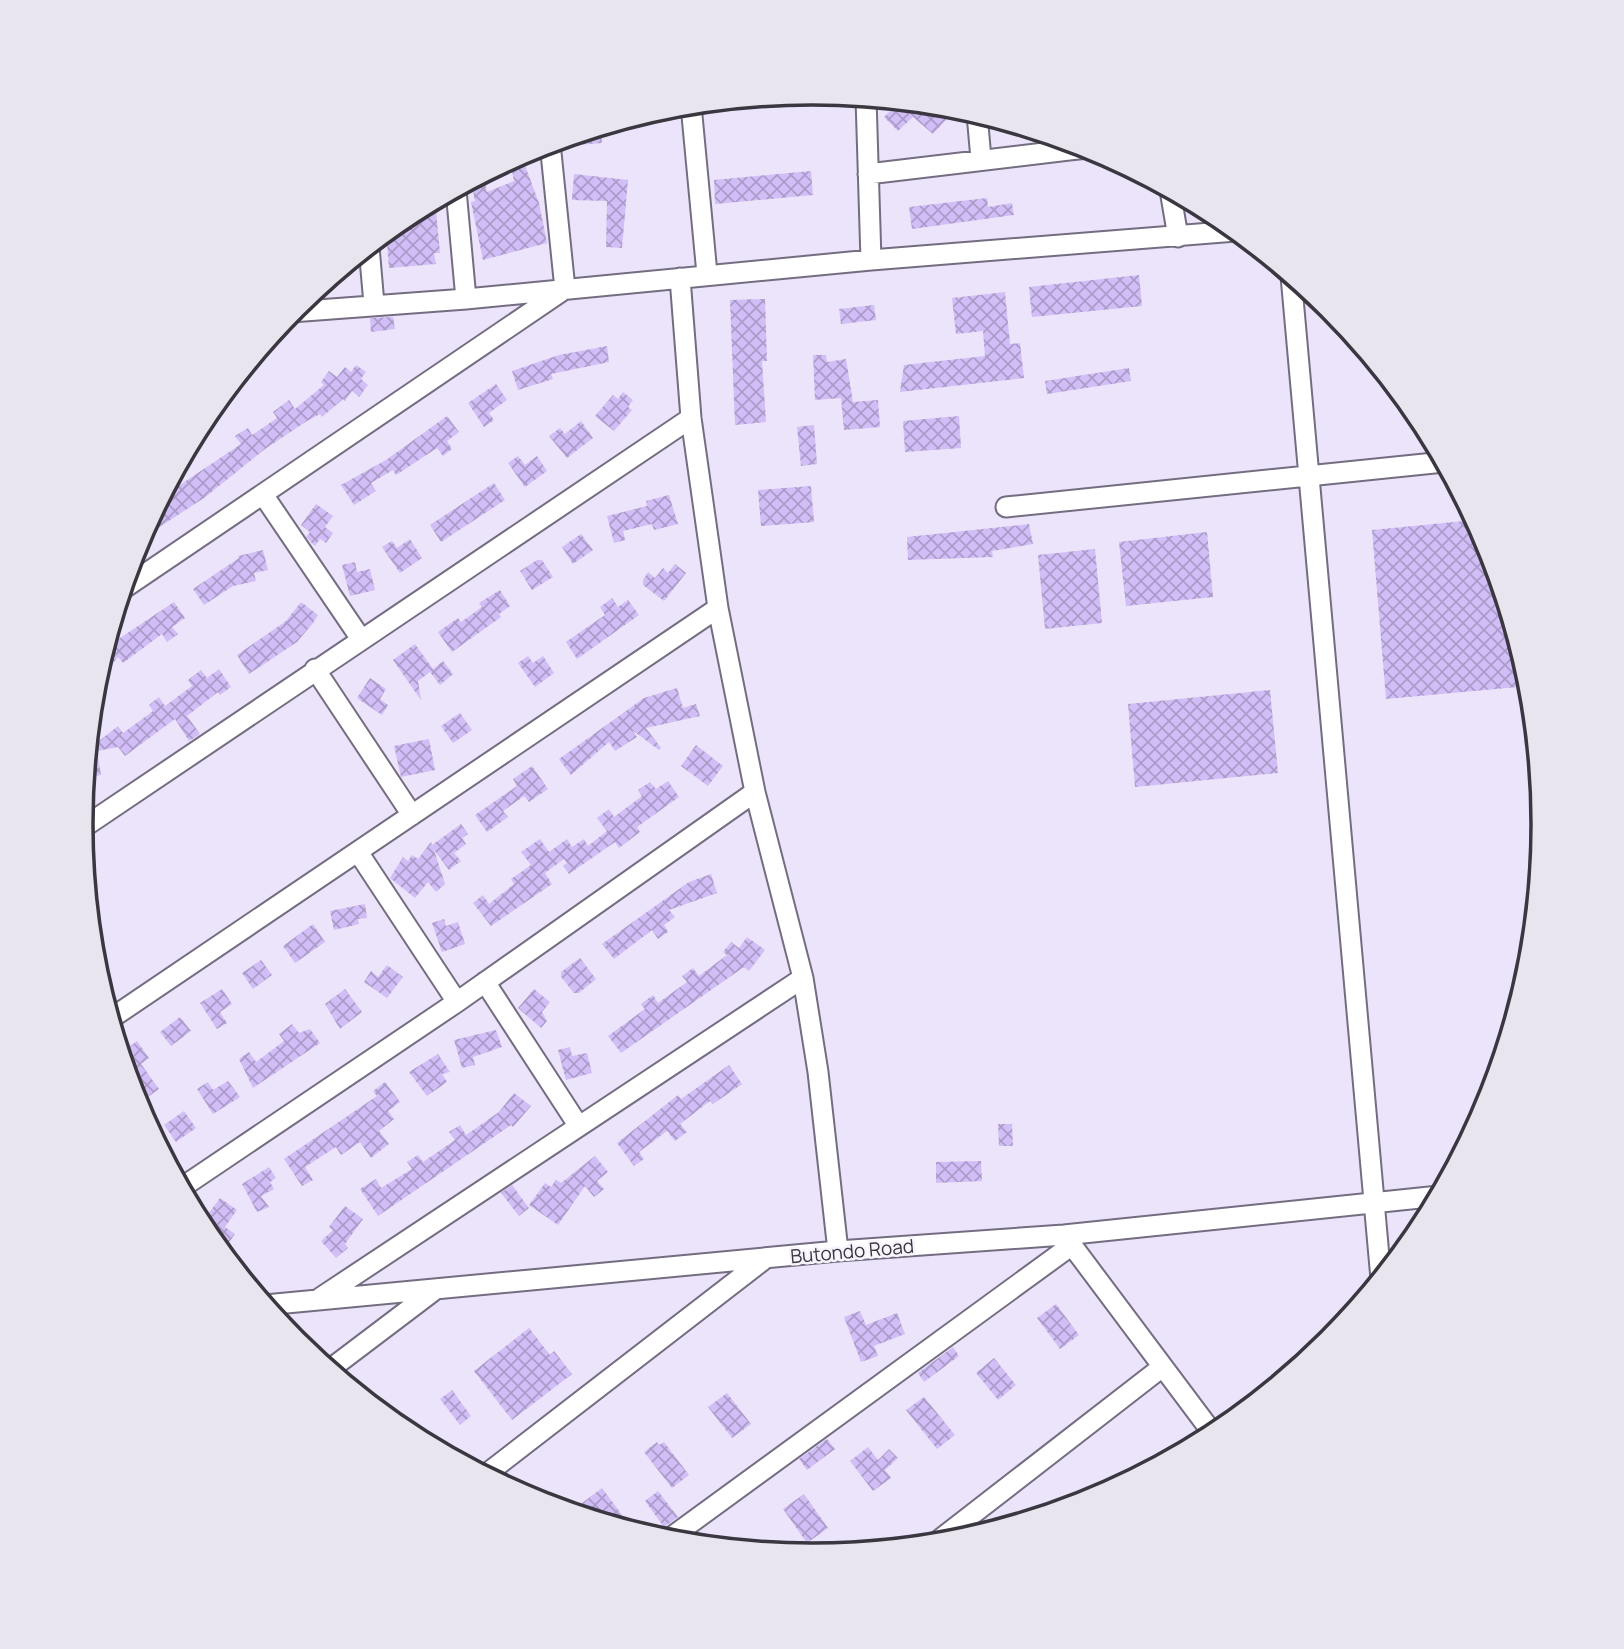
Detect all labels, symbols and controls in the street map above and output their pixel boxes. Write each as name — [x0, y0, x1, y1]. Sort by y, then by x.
street label: Butondo Road — [789, 1233, 915, 1269]

